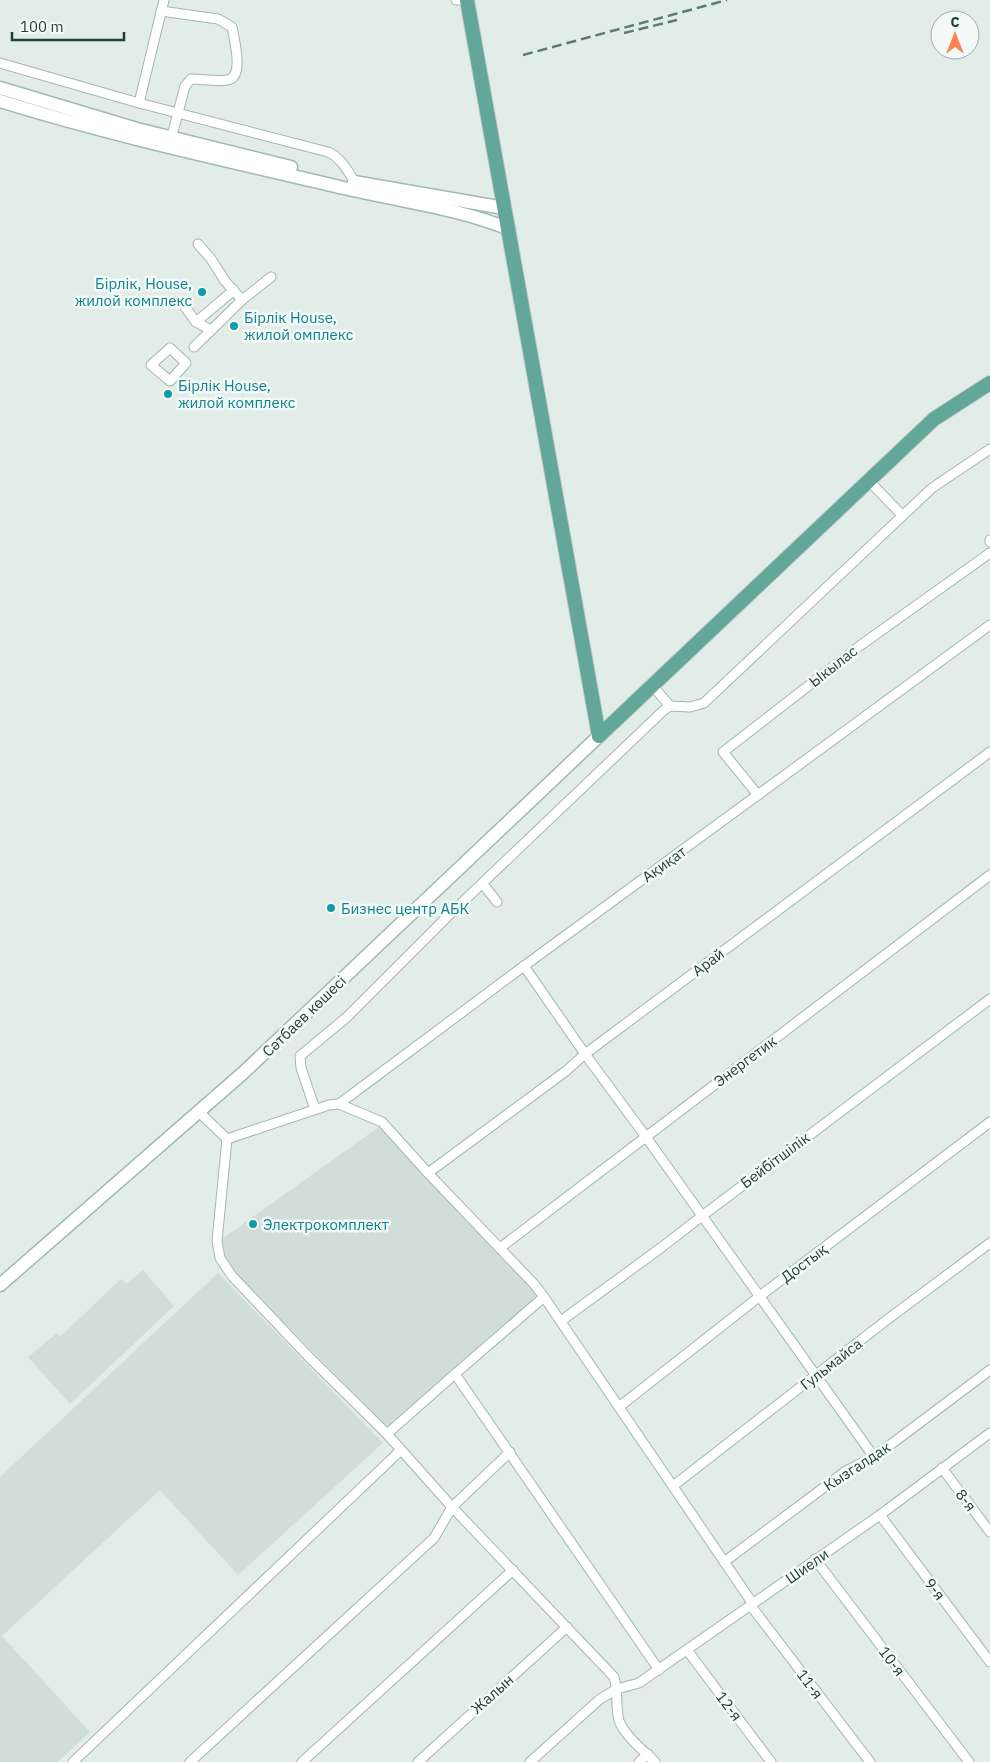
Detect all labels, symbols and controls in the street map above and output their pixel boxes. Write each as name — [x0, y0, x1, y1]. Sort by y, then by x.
scale bar — [12, 10, 125, 42]
north arrow — [930, 10, 980, 60]
text: С — [950, 13, 960, 31]
text: 100 m — [20, 17, 64, 36]
place label: Бірлік, House, жилой комплекс — [75, 274, 192, 310]
marker: Бірлік, House, жилой комплекс — [196, 286, 208, 298]
place label: Бірлік House, жилой омплекс — [244, 308, 354, 344]
marker: Бірлік House, жилой омплекс — [228, 320, 240, 332]
place label: Бірлік House, жилой комплекс — [178, 376, 296, 412]
marker: Бірлік House, жилой комплекс — [162, 388, 174, 400]
street label: Ыкылас — [805, 641, 861, 691]
street label: Ақиқат — [638, 842, 690, 886]
place label: Бизнес центр АБК — [341, 899, 470, 918]
marker: Бизнес центр АБК — [325, 902, 337, 914]
street label: Арай — [688, 944, 728, 980]
street label: Сәтбаев көшесі — [258, 971, 350, 1061]
street label: Энергетик — [710, 1031, 780, 1091]
street label: Бейбітшілік — [737, 1128, 813, 1192]
place label: Электрокомплект — [263, 1215, 389, 1234]
marker: Электрокомплект — [247, 1218, 259, 1230]
street label: Достық — [777, 1239, 831, 1287]
street label: Гульмайса — [796, 1334, 866, 1394]
street label: Кызгалдак — [820, 1437, 894, 1495]
street label: 8-я — [951, 1485, 981, 1515]
street label: Шиели — [782, 1544, 832, 1588]
street label: 9-я — [920, 1574, 950, 1604]
street label: 10-я — [875, 1642, 909, 1680]
street label: 11-я — [793, 1665, 827, 1703]
street label: Жалын — [467, 1670, 517, 1718]
street label: 12-я — [712, 1687, 746, 1725]

